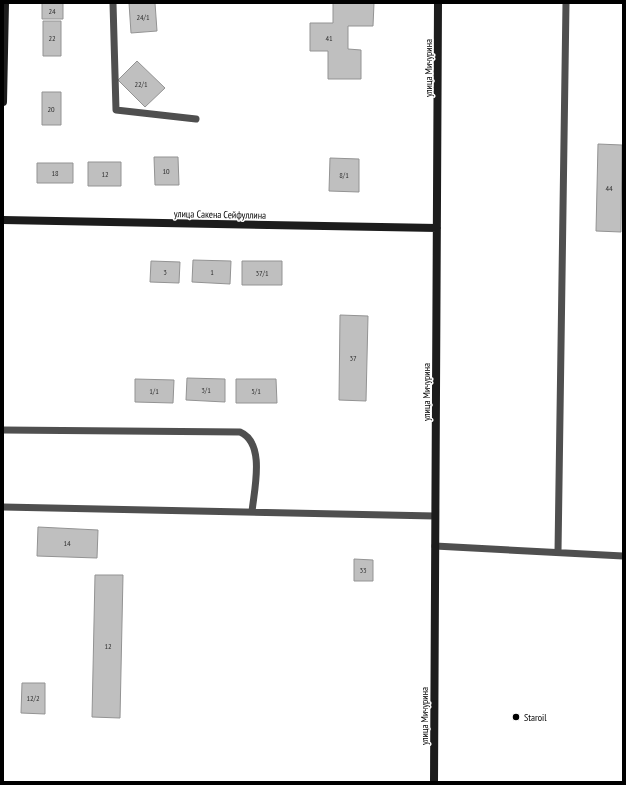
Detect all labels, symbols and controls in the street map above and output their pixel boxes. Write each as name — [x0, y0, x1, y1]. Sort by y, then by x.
house number: 24 — [48, 6, 56, 16]
house number: 24/1 — [136, 12, 150, 22]
house number: 22 — [48, 33, 56, 43]
house number: 41 — [325, 33, 333, 43]
street label: улица Мичурина — [422, 39, 435, 97]
house number: 22/1 — [134, 79, 148, 89]
house number: 20 — [47, 104, 55, 114]
house number: 10 — [162, 166, 170, 176]
house number: 18 — [51, 168, 59, 178]
house number: 12 — [101, 169, 109, 179]
house number: 8/1 — [339, 170, 349, 180]
house number: 44 — [605, 183, 613, 193]
street label: улица Сакена Сейфуллина — [174, 207, 266, 222]
house number: 3 — [163, 267, 167, 277]
house number: 1 — [210, 267, 214, 277]
house number: 37/1 — [255, 268, 269, 278]
house number: 37 — [349, 353, 357, 363]
street label: улица Мичурина — [420, 363, 433, 421]
house number: 3/1 — [201, 385, 211, 395]
house number: 1/1 — [149, 386, 159, 396]
house number: 5/1 — [251, 386, 261, 396]
house number: 14 — [63, 538, 71, 548]
house number: 33 — [359, 565, 367, 575]
house number: 12 — [104, 641, 112, 651]
street label: улица Мичурина — [418, 687, 431, 745]
house number: 12/2 — [26, 693, 40, 703]
place label: Staroil — [524, 711, 547, 724]
marker: Staroil — [511, 712, 521, 722]

